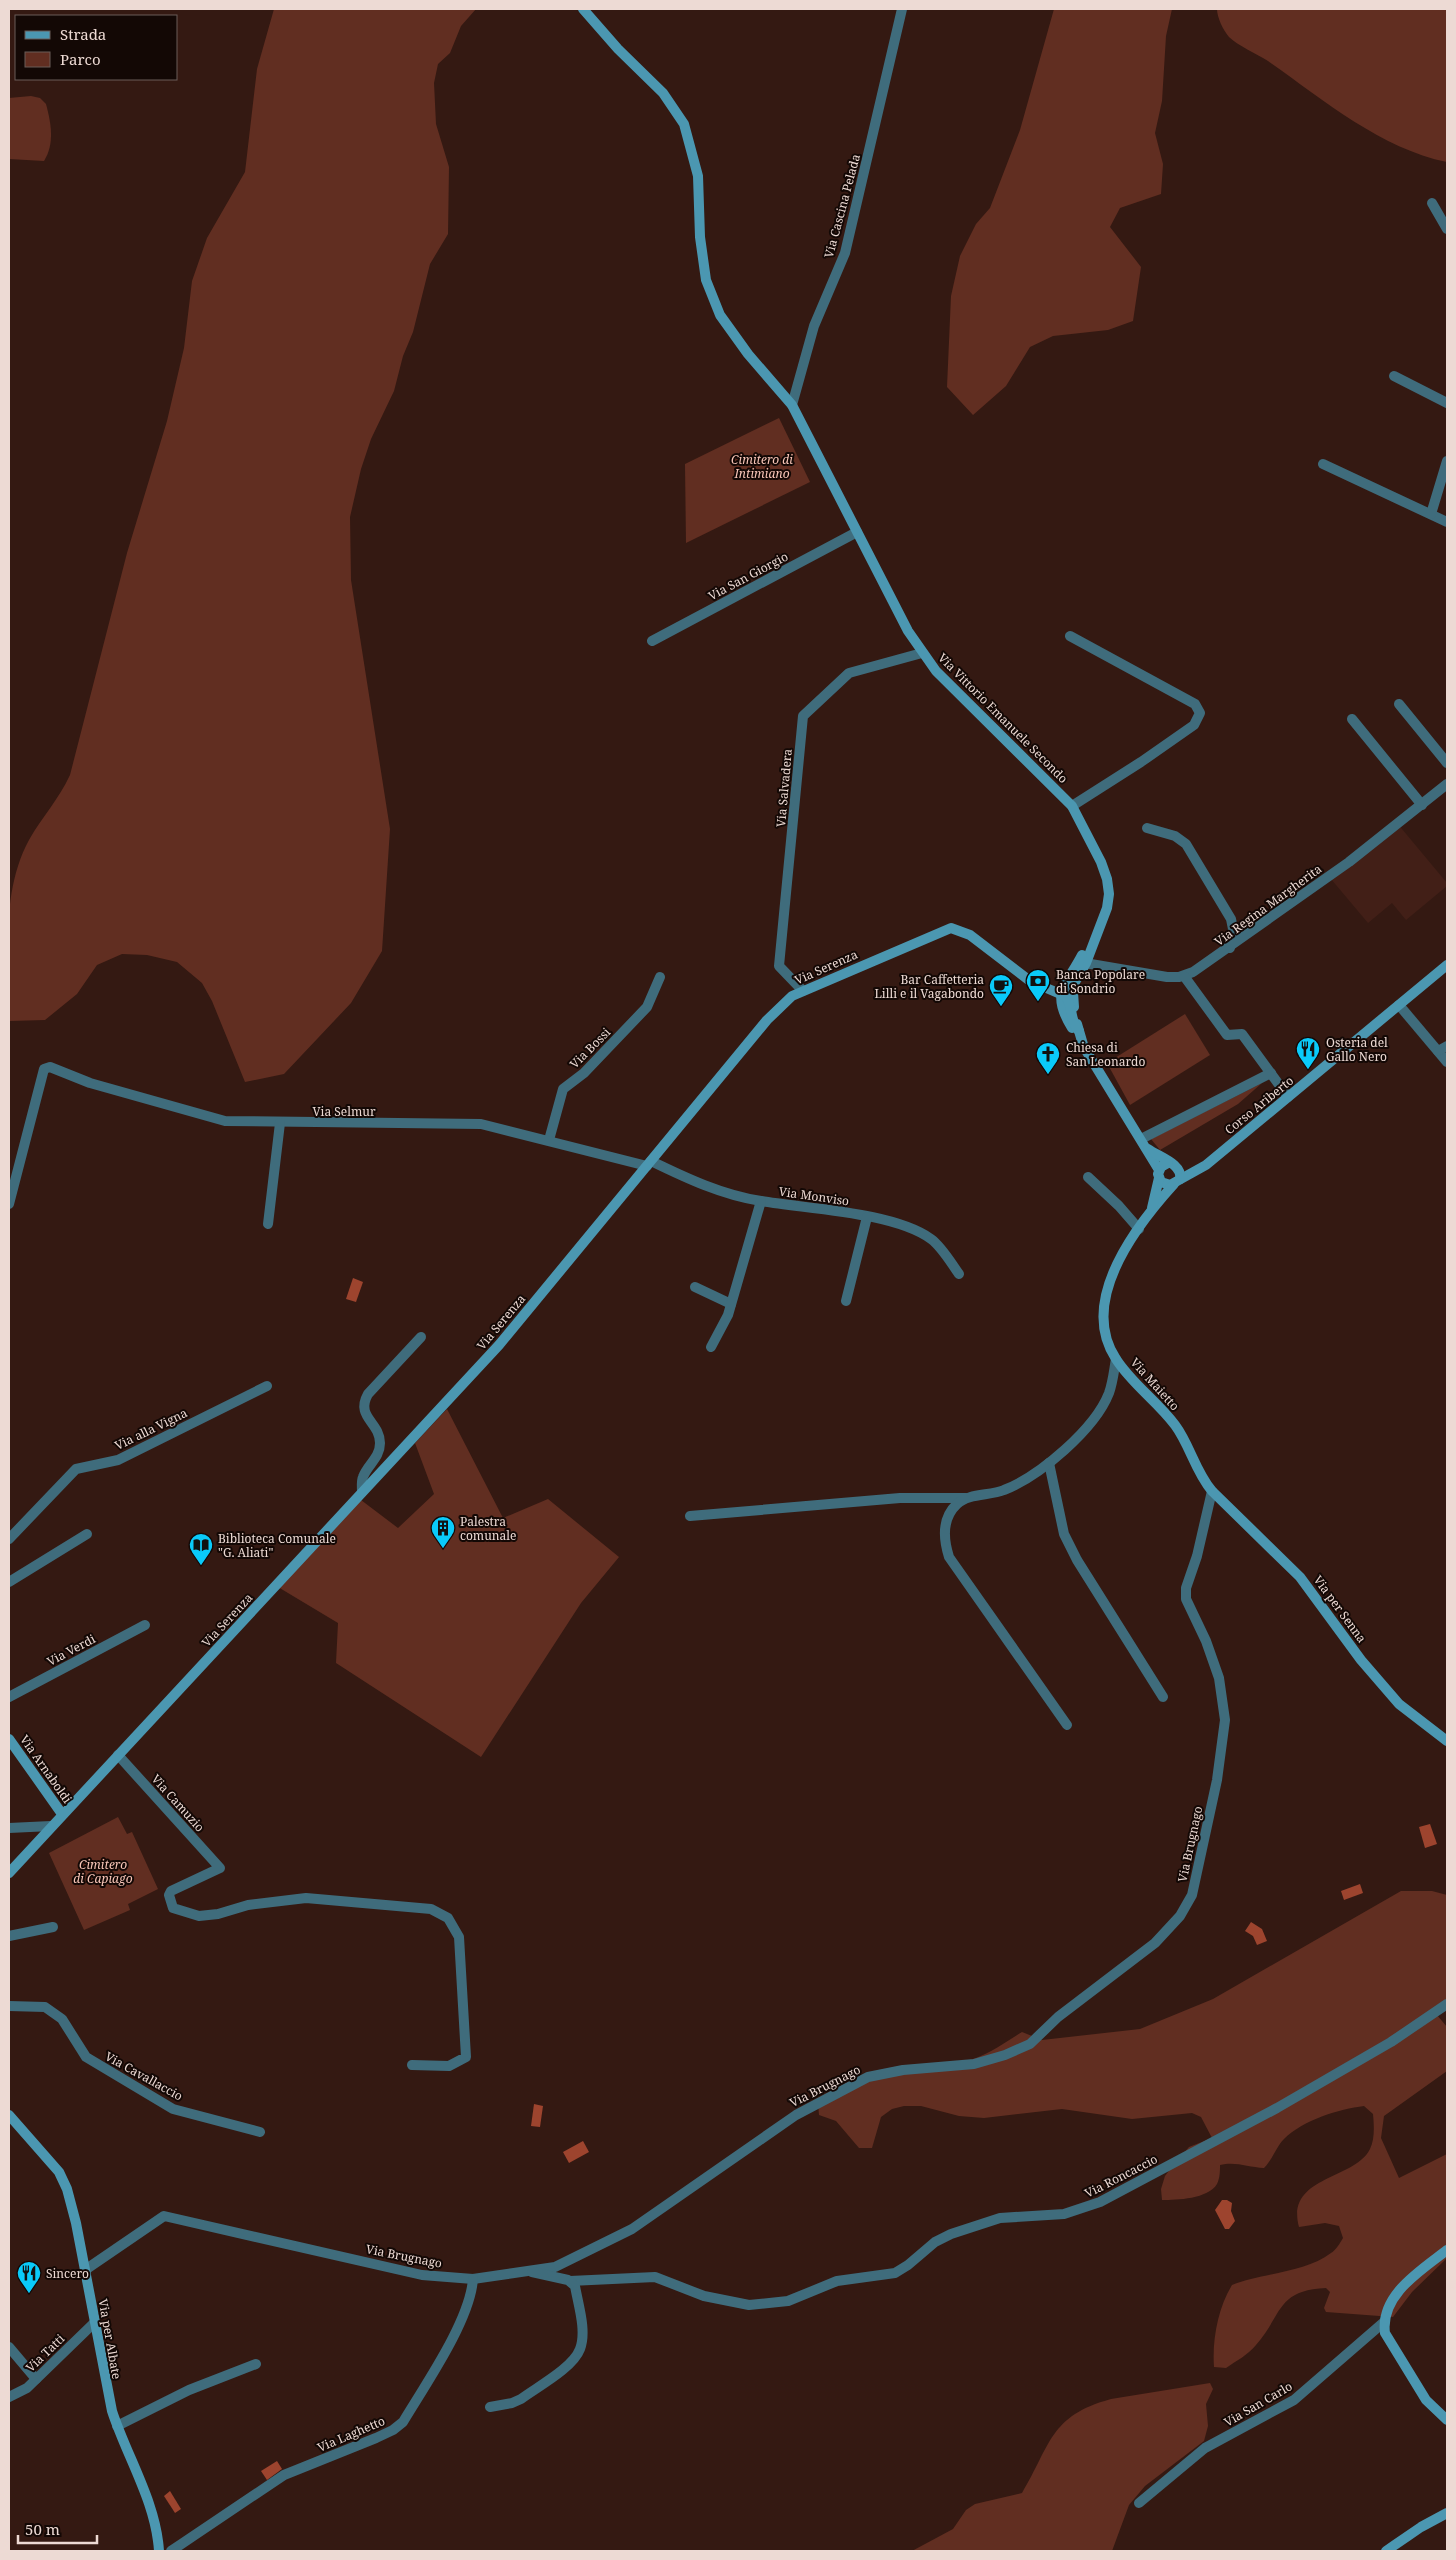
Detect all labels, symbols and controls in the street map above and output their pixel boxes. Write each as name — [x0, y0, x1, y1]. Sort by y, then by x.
legend — [15, 15, 178, 80]
text: Strada — [60, 24, 106, 44]
text: Parco — [60, 49, 101, 69]
street label: Via Cascina Pelada — [820, 152, 864, 260]
park label: Cimitero di Intimiano — [731, 451, 793, 482]
street label: Via San Giorgio — [705, 548, 791, 604]
street label: Via Vittorio Emanuele Secondo — [934, 649, 1072, 787]
street label: Via Salvadera — [772, 748, 796, 828]
street label: Via Regina Margherita — [1211, 860, 1325, 950]
street label: Via Serenza — [792, 945, 860, 988]
place label: Banca Popolare di Sondrio — [1056, 966, 1145, 997]
bank icon: Banca Popolare di Sondrio — [1025, 968, 1051, 1002]
place label: Bar Caffetteria Lilli e il Vagabondo — [874, 971, 984, 1002]
cafe icon: Bar Caffetteria Lilli e il Vagabondo — [988, 973, 1014, 1007]
street label: Via Bossi — [566, 1024, 614, 1072]
place label: Osteria del Gallo Nero — [1326, 1034, 1388, 1065]
restaurant icon: Osteria del Gallo Nero — [1295, 1036, 1321, 1070]
place label: Chiesa di San Leonardo — [1066, 1039, 1145, 1070]
church icon: Chiesa di San Leonardo — [1035, 1041, 1061, 1075]
street label: Corso Ariberto — [1221, 1072, 1297, 1138]
street label: Via Selmur — [312, 1103, 376, 1120]
street label: Via Monviso — [778, 1183, 850, 1209]
street label: Via Serenza — [473, 1291, 529, 1353]
street label: Via Maietto — [1127, 1354, 1183, 1414]
street label: Via alla Vigna — [112, 1404, 190, 1454]
place label: Palestra comunale — [460, 1513, 516, 1544]
building icon: Palestra comunale — [430, 1515, 456, 1549]
place label: Biblioteca Comunale "G. Aliati" — [218, 1530, 336, 1561]
library icon: Biblioteca Comunale "G. Aliati" — [188, 1532, 214, 1566]
street label: Via per Senna — [1310, 1572, 1370, 1646]
street label: Via Serenza — [198, 1589, 256, 1650]
street label: Via Verdi — [44, 1630, 98, 1670]
street label: Via Arnaboldi — [16, 1731, 76, 1807]
street label: Via Camuzio — [148, 1771, 208, 1835]
street label: Via Brugnago — [1174, 1804, 1206, 1884]
park label: Cimitero di Capiago — [73, 1856, 133, 1887]
street label: Via Cavallaccio — [102, 2048, 186, 2104]
street label: Via Brugnago — [787, 2061, 863, 2111]
street label: Via Roncaccio — [1082, 2150, 1160, 2202]
street label: Via Brugnago — [364, 2240, 444, 2272]
restaurant icon: Sincero — [16, 2260, 42, 2294]
place label: Sincero — [46, 2265, 89, 2282]
street label: Via per Albate — [95, 2297, 125, 2381]
street label: Via Tatti — [22, 2330, 68, 2376]
street label: Via San Carlo — [1221, 2378, 1295, 2430]
street label: Via Laghetto — [315, 2412, 387, 2456]
scale bar — [18, 2512, 96, 2544]
text: 50 m — [25, 2519, 60, 2539]

